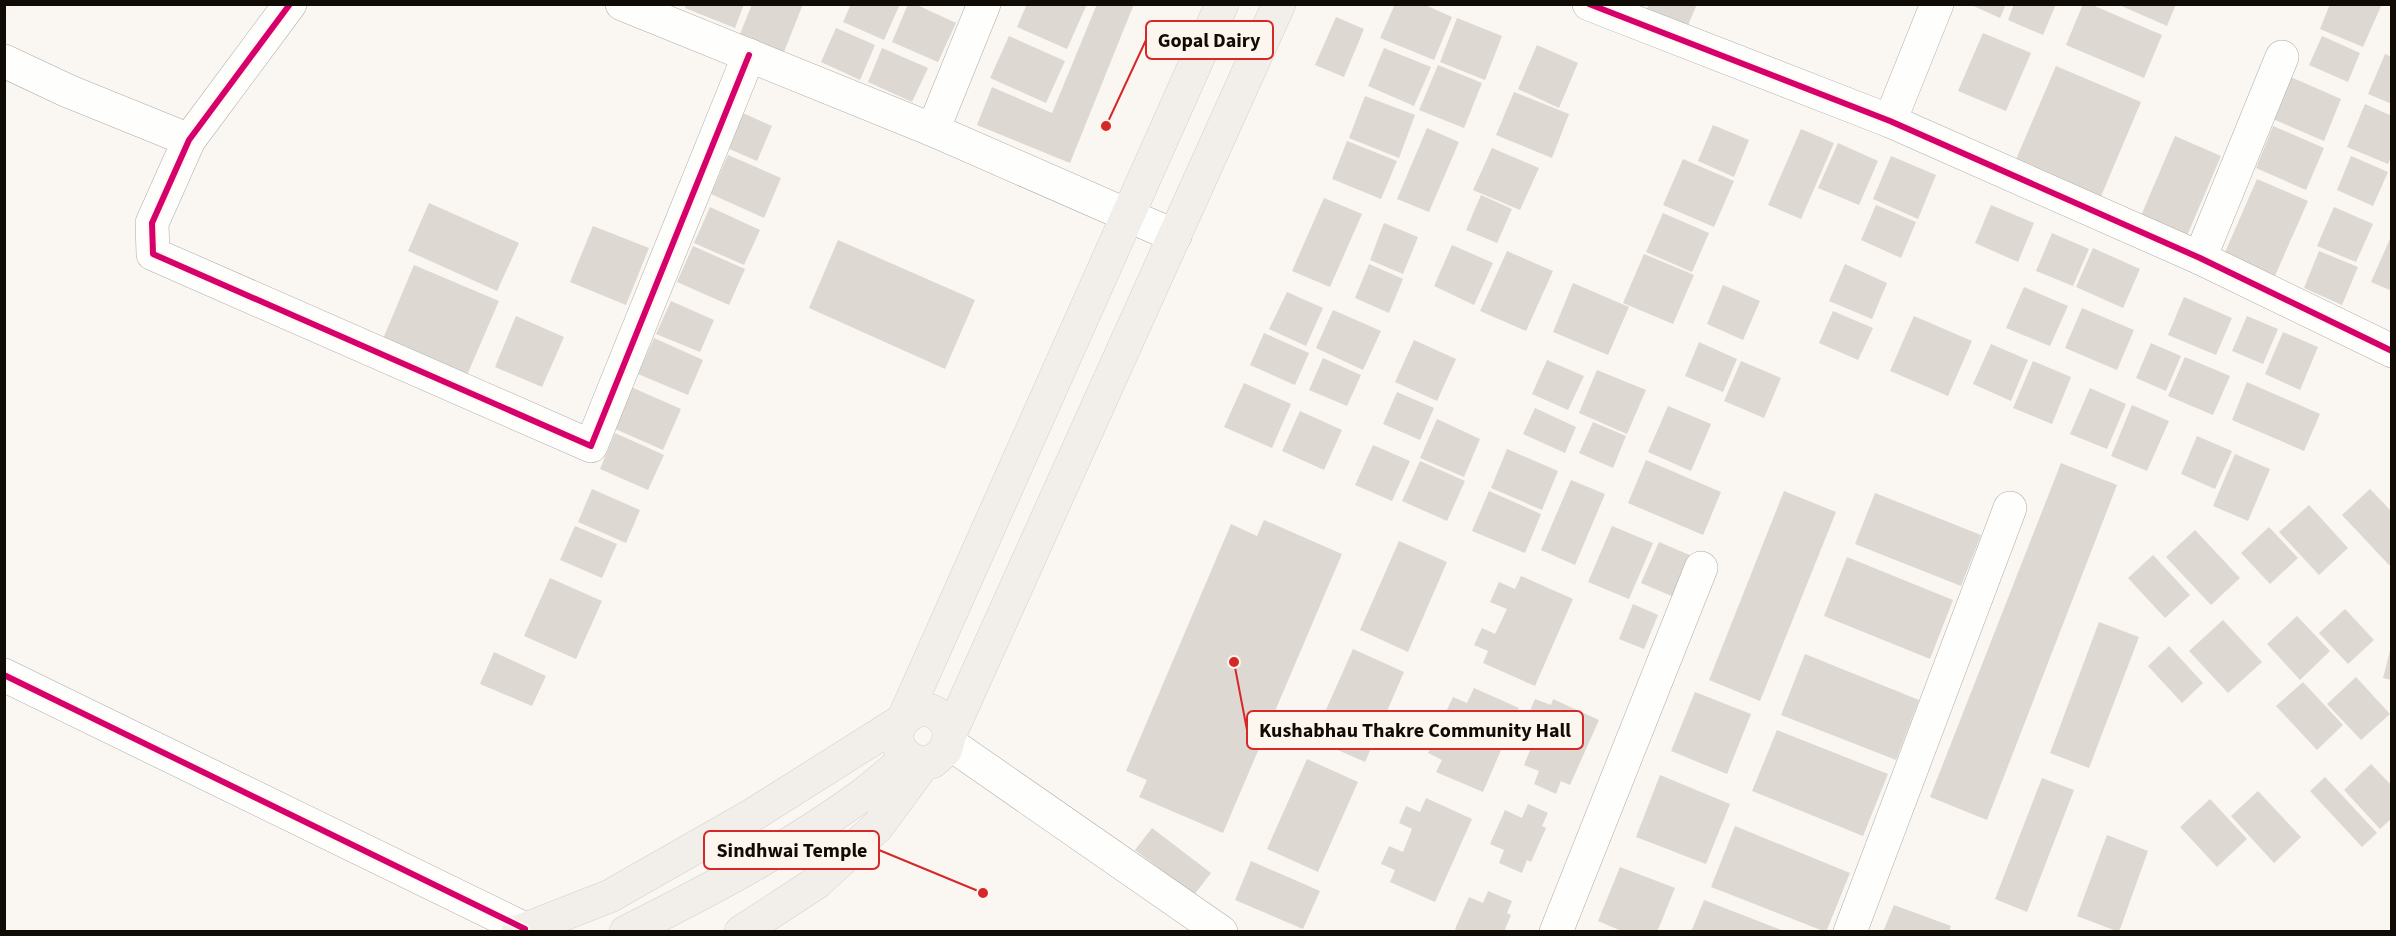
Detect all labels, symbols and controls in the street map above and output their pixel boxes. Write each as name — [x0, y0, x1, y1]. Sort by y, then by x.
callout: Gopal Dairy — [1146, 21, 1273, 59]
text: Gopal Dairy — [1158, 27, 1261, 55]
callout: Kushabhau Thakre Community Hall — [1247, 711, 1583, 749]
text: Kushabhau Thakre Community Hall — [1259, 717, 1571, 745]
callout: Sindhwai Temple — [704, 831, 879, 869]
text: Sindhwai Temple — [717, 837, 867, 865]

